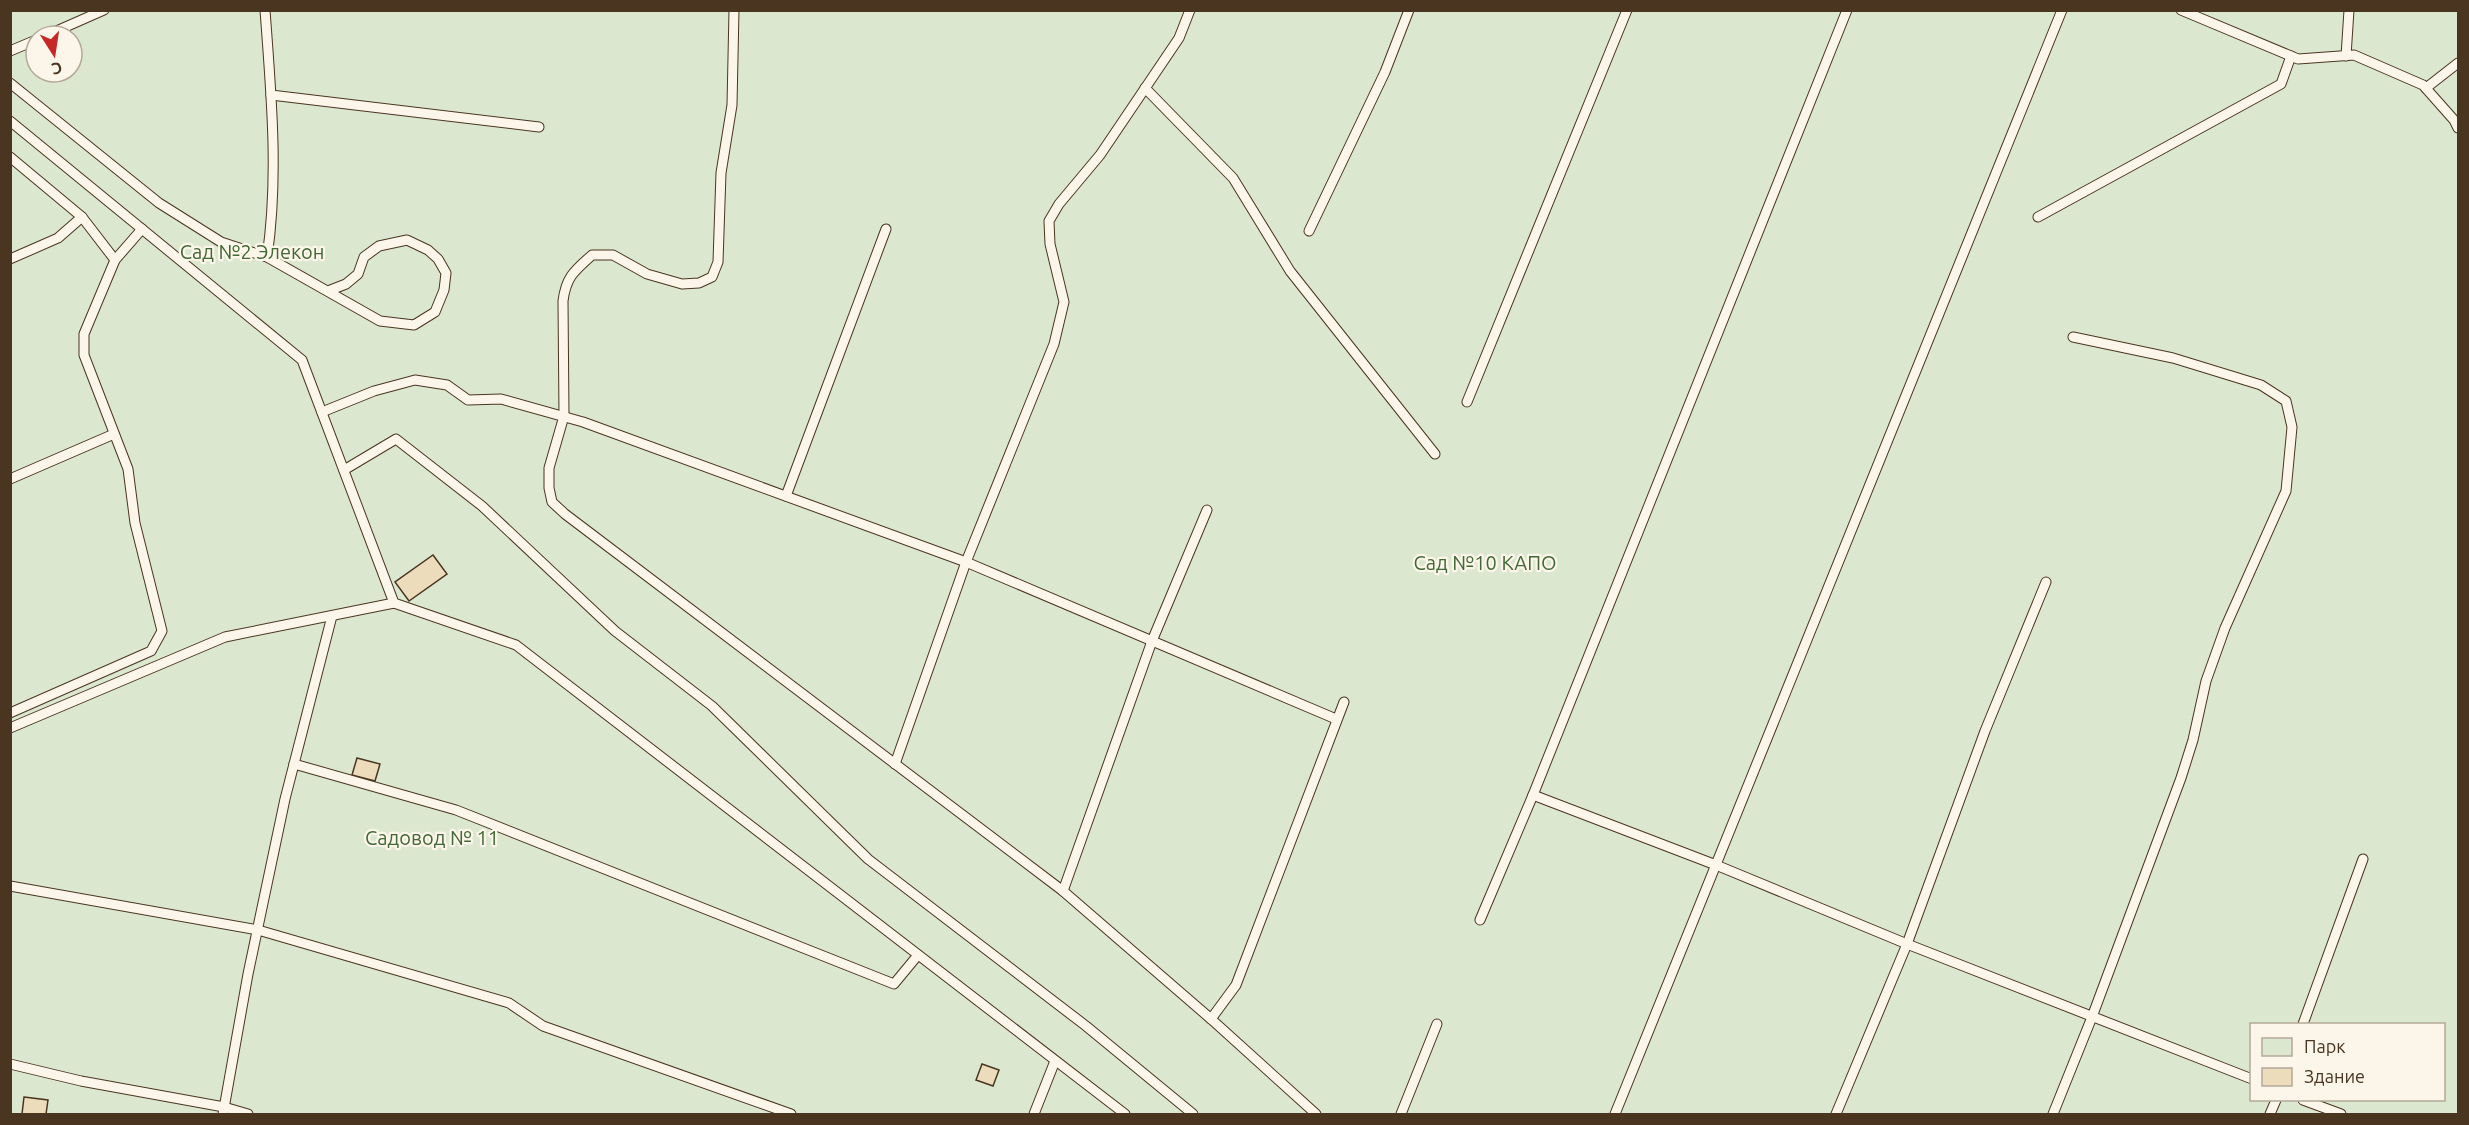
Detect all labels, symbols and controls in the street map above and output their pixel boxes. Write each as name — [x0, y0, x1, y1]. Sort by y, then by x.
north arrow — [24, 24, 84, 84]
text: С — [50, 59, 64, 79]
park label: Сад №2 Элекон — [180, 240, 324, 263]
park label: Сад №10 КАПО — [1413, 551, 1557, 574]
park label: Садовод № 11 — [365, 826, 499, 849]
legend — [2250, 1023, 2445, 1101]
text: Парк — [2304, 1036, 2345, 1056]
text: Здание — [2304, 1066, 2365, 1086]

